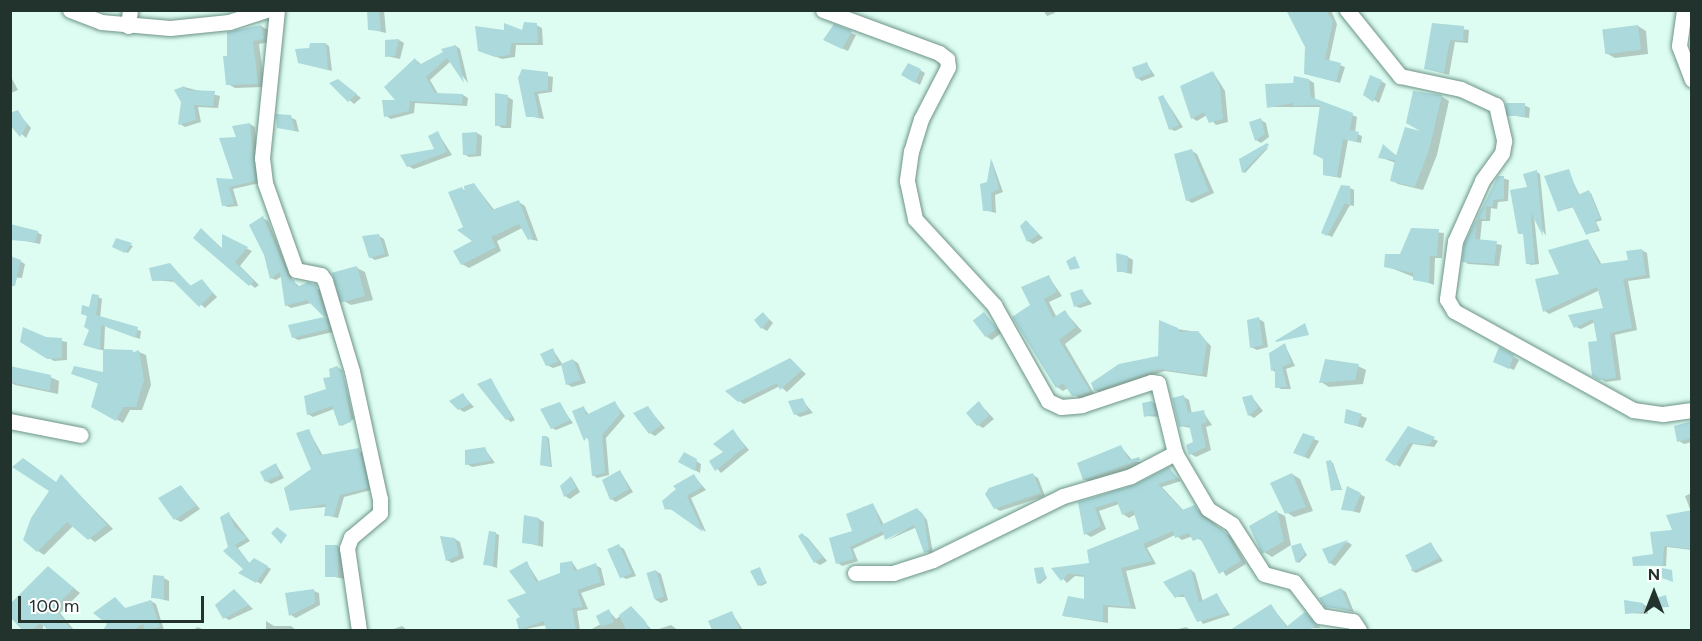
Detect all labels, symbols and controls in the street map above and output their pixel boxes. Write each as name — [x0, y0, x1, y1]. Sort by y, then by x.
north arrow — [1624, 563, 1684, 623]
text: N — [1648, 565, 1660, 584]
scale bar — [21, 584, 207, 622]
text: 100 m — [29, 595, 79, 617]

